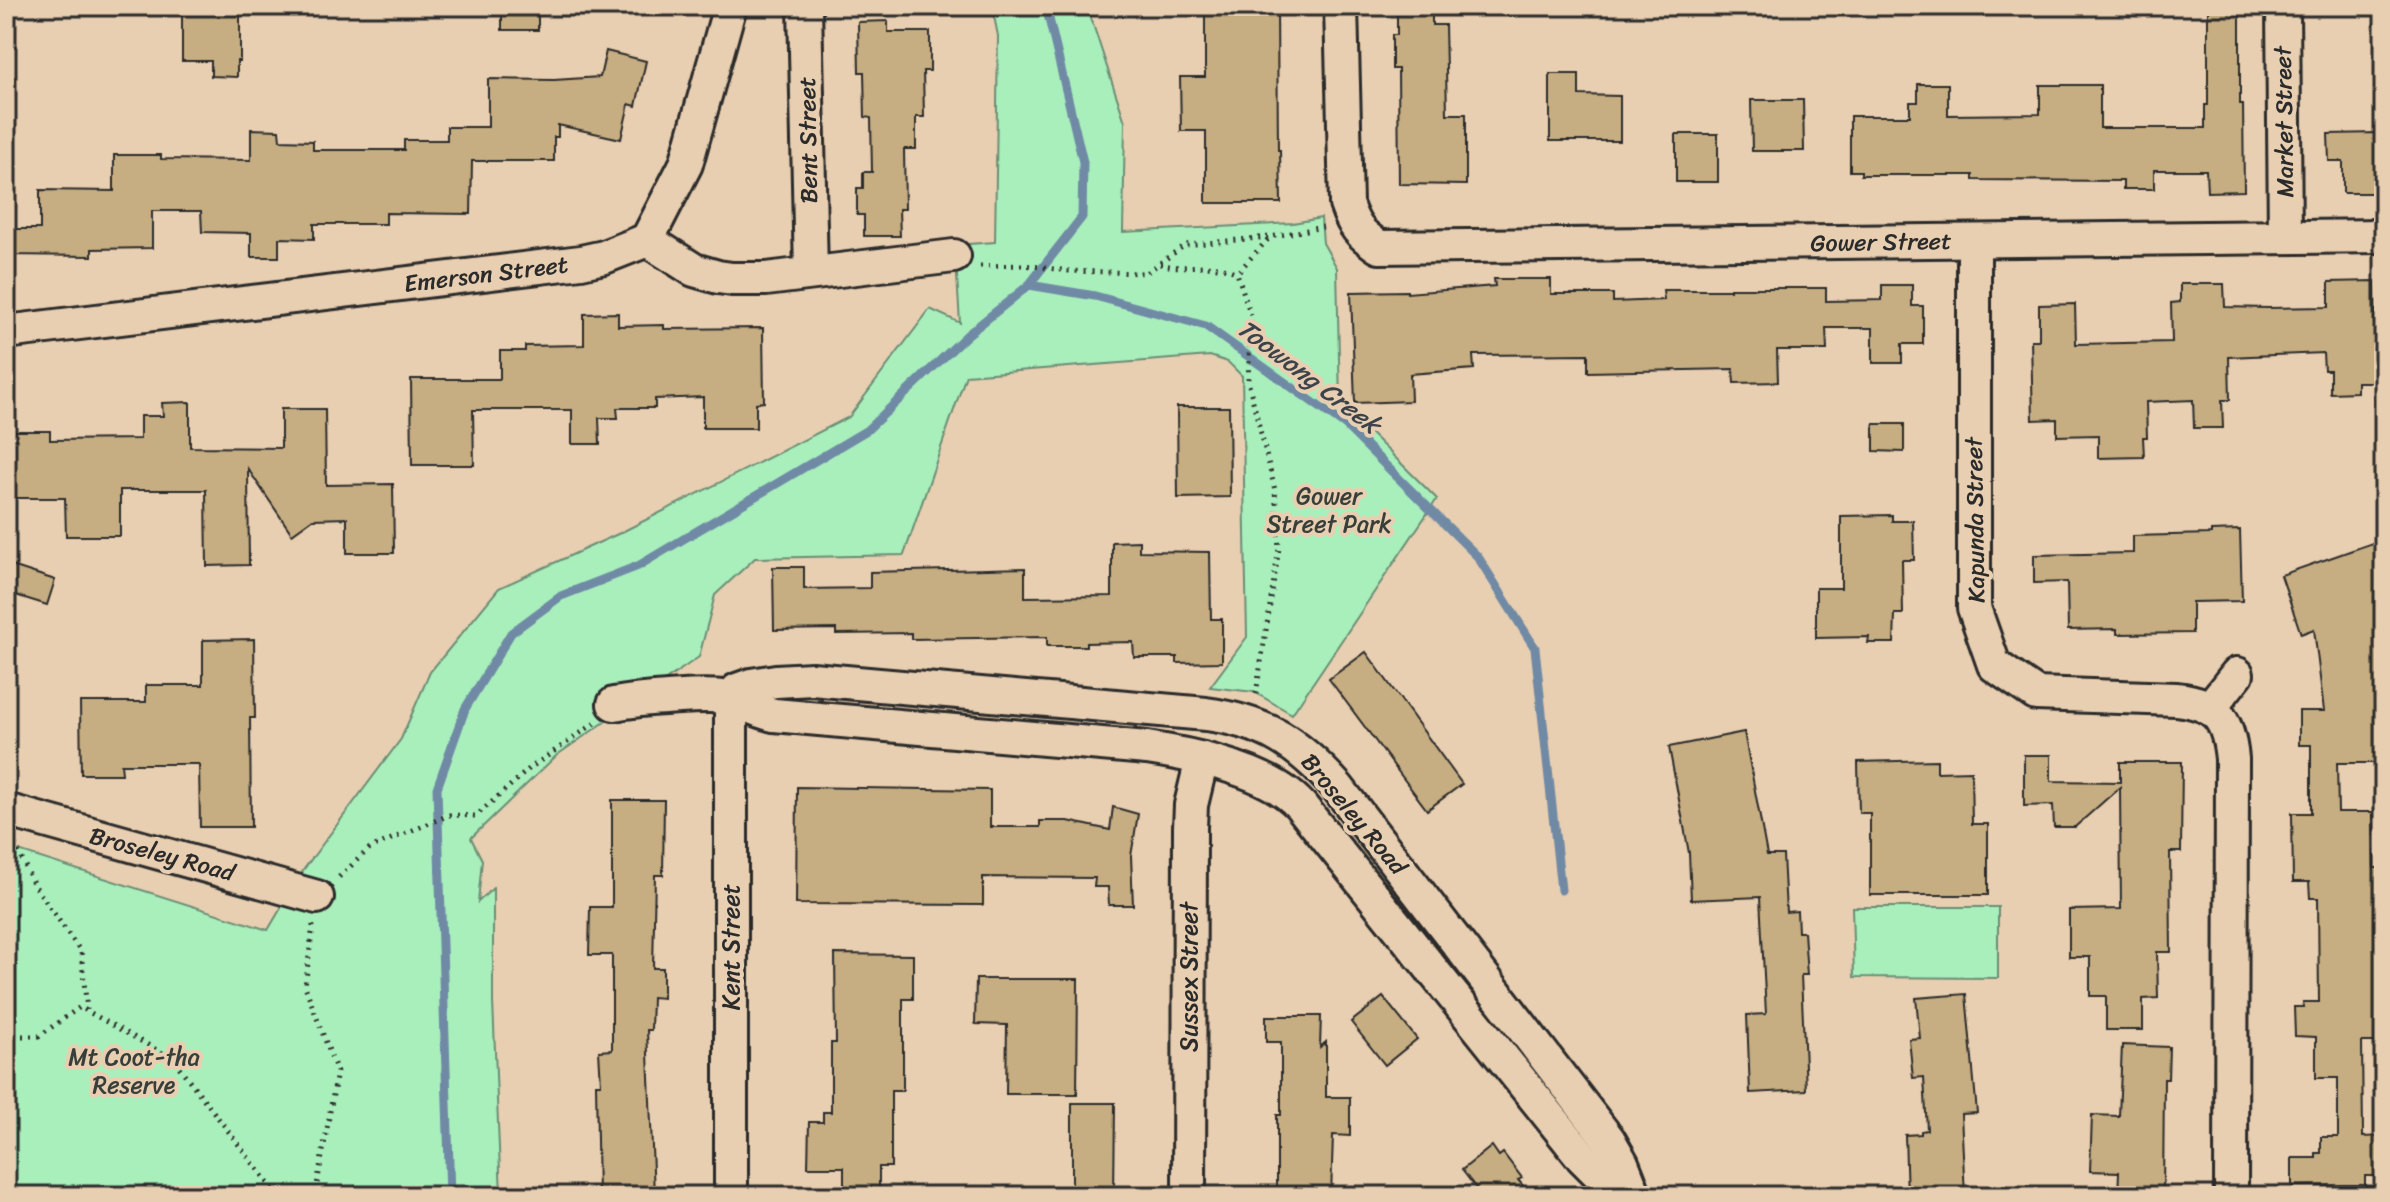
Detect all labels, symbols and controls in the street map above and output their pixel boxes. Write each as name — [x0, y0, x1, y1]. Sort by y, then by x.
street label: Market Street — [2262, 45, 2306, 198]
street label: Bent Street — [786, 76, 830, 204]
street label: Gower Street — [1810, 220, 1952, 264]
street label: Emerson Street — [402, 243, 570, 305]
water label: Toowong Creek — [1227, 306, 1394, 448]
street label: Kapunda Street — [1953, 435, 1997, 603]
park label: Gower Street Park — [1266, 475, 1392, 545]
street label: Broseley Road — [1290, 743, 1419, 886]
street label: Broseley Road — [85, 814, 241, 894]
street label: Kent Street — [710, 884, 752, 1010]
street label: Sussex Street — [1168, 901, 1210, 1052]
park label: Mt Coot-tha Reserve — [68, 1036, 200, 1106]

